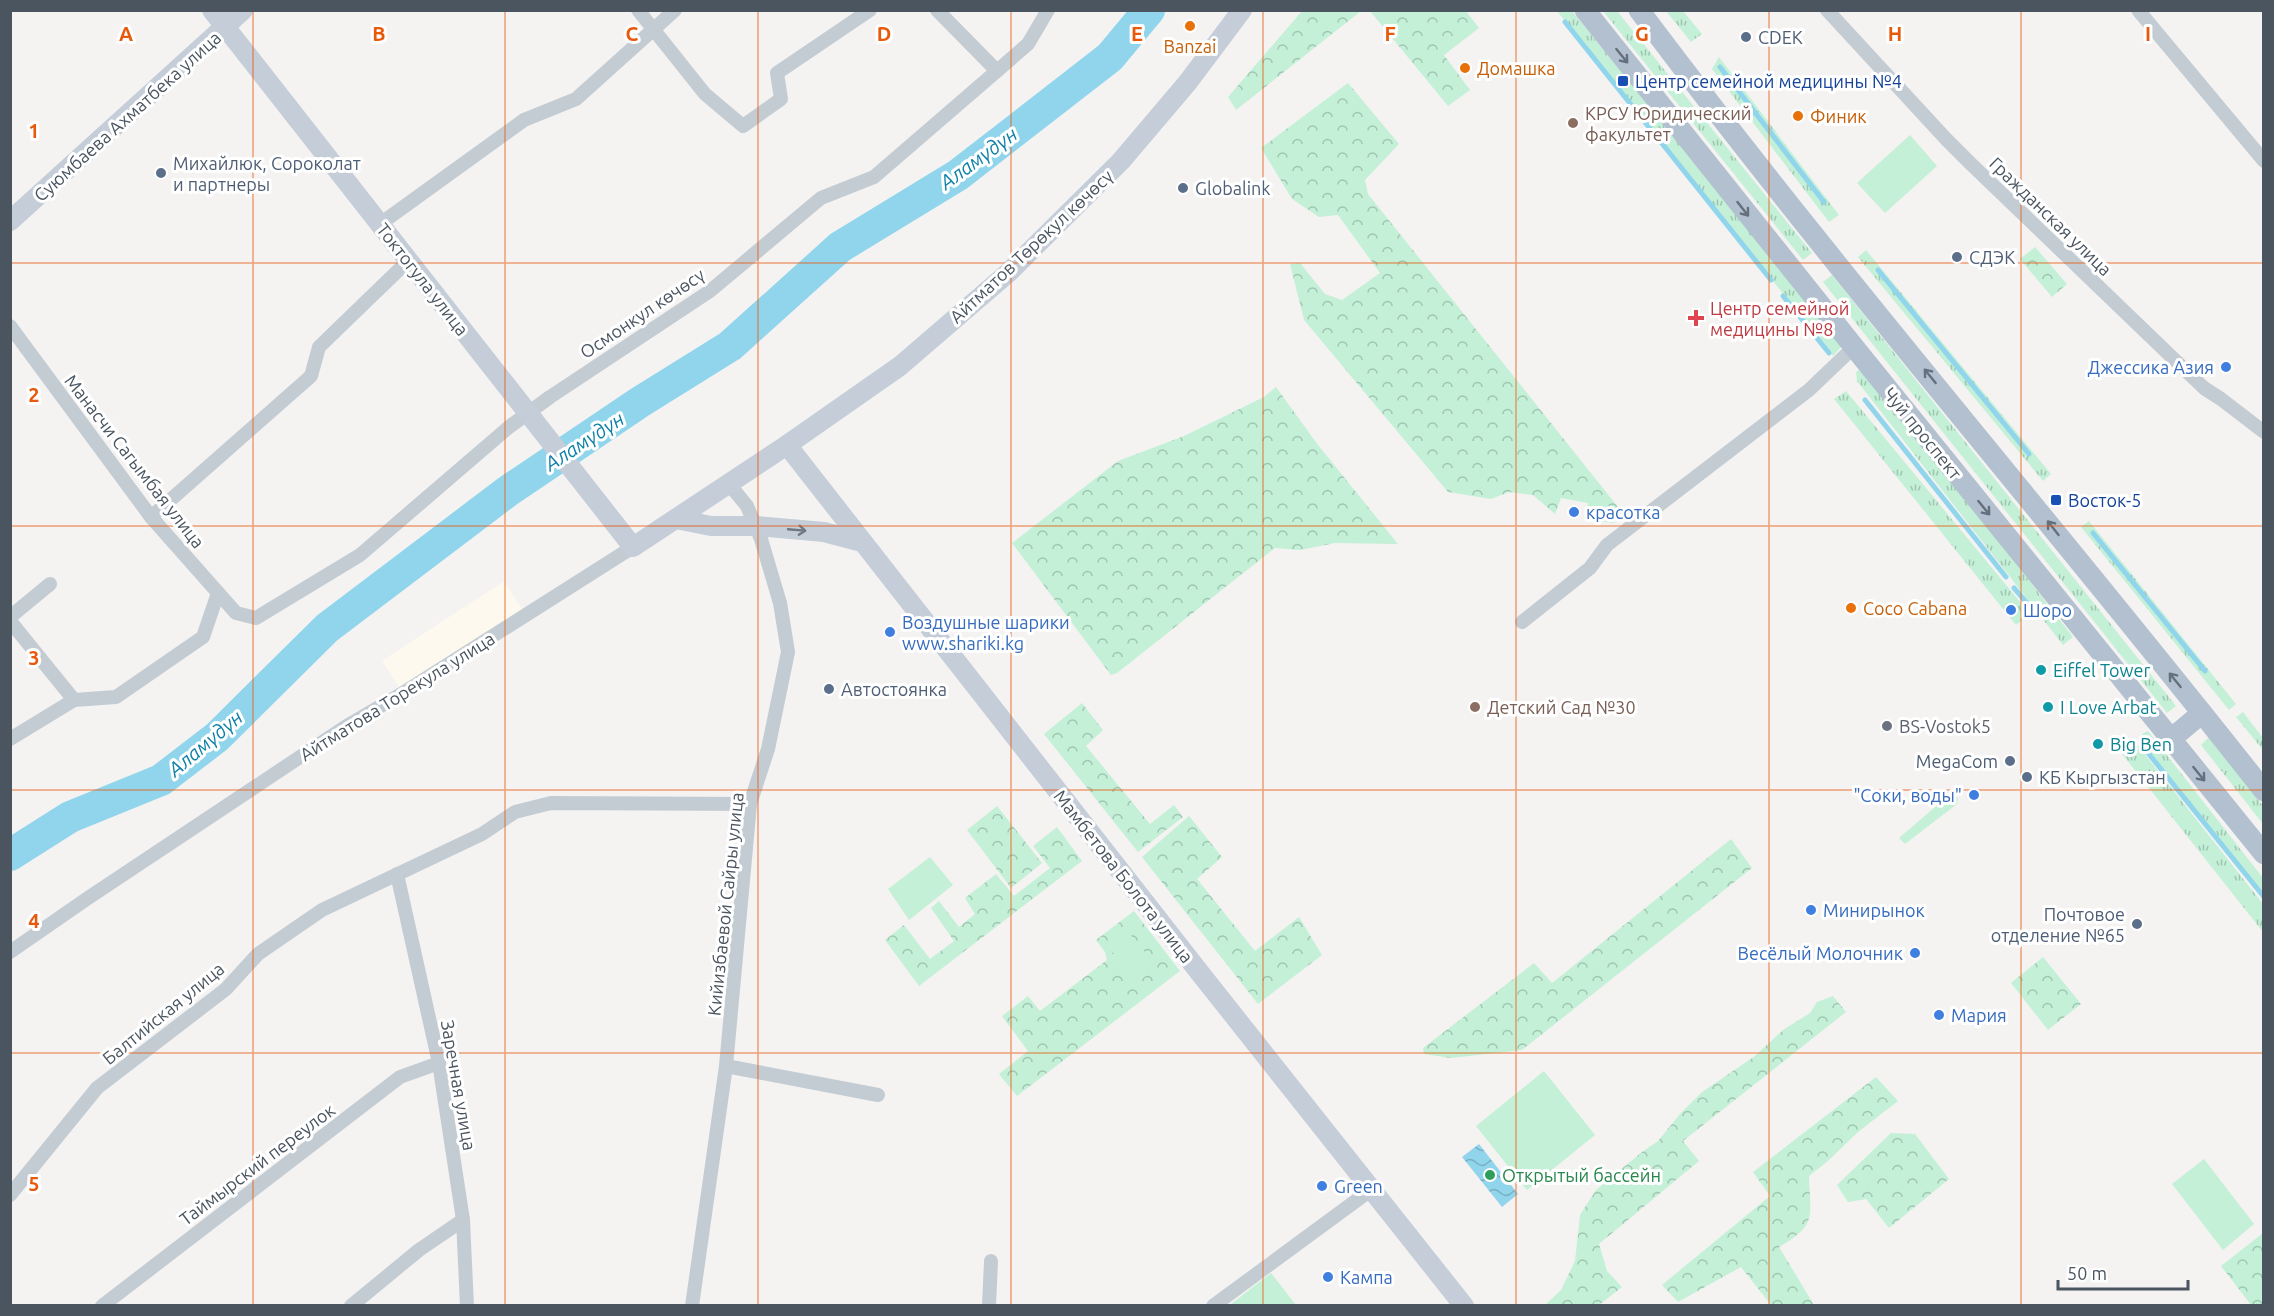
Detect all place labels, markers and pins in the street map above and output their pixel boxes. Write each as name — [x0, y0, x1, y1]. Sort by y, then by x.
marker: Banzai — [1183, 19, 1197, 33]
place label: CDEK — [1758, 27, 1803, 47]
marker: CDEK — [1739, 30, 1753, 44]
place label: Banzai — [1164, 36, 1216, 56]
place label: Домашка — [1477, 58, 1556, 78]
marker: Домашка — [1458, 61, 1472, 75]
place label: Центр семейной медицины №4 — [1635, 71, 1902, 91]
marker: Центр семейной медицины №4 — [1616, 74, 1630, 88]
place label: КРСУ Юридический факультет — [1585, 103, 1752, 144]
place label: Финик — [1810, 106, 1867, 126]
marker: Финик — [1791, 109, 1805, 123]
marker: КРСУ Юридический факультет — [1566, 116, 1580, 130]
place label: Михайлюк, Сороколат и партнеры — [173, 153, 361, 194]
marker: Михайлюк, Сороколат и партнеры — [154, 166, 168, 180]
place label: Globalink — [1195, 178, 1270, 198]
marker: Globalink — [1176, 181, 1190, 195]
place label: СДЭК — [1969, 247, 2015, 267]
marker: СДЭК — [1950, 250, 1964, 264]
place label: Центр семейной медицины №8 — [1710, 298, 1849, 339]
marker: Центр семейной медицины №8 — [1687, 309, 1705, 327]
place label: Джессика Азия — [2087, 357, 2214, 377]
marker: Джессика Азия — [2219, 360, 2233, 374]
place label: Восток-5 — [2068, 490, 2141, 510]
marker: Восток-5 — [2049, 493, 2063, 507]
place label: красотка — [1586, 502, 1660, 522]
marker: красотка — [1567, 505, 1581, 519]
place label: Coco Cabana — [1863, 598, 1967, 618]
place label: Шоро — [2023, 600, 2072, 620]
marker: Coco Cabana — [1844, 601, 1858, 615]
marker: Шоро — [2004, 603, 2018, 617]
place label: Воздушные шарики www.shariki.kg — [902, 612, 1070, 653]
marker: Воздушные шарики www.shariki.kg — [883, 625, 897, 639]
place label: Eiffel Tower — [2053, 660, 2150, 680]
marker: Eiffel Tower — [2034, 663, 2048, 677]
place label: Автостоянка — [841, 679, 947, 699]
marker: Автостоянка — [822, 682, 836, 696]
place label: Детский Сад №30 — [1487, 697, 1636, 717]
place label: I Love Arbat — [2060, 697, 2157, 717]
marker: Детский Сад №30 — [1468, 700, 1482, 714]
marker: I Love Arbat — [2041, 700, 2055, 714]
place label: BS-Vostok5 — [1899, 716, 1991, 736]
marker: BS-Vostok5 — [1880, 719, 1894, 733]
place label: Big Ben — [2110, 734, 2172, 754]
marker: Big Ben — [2091, 737, 2105, 751]
place label: MegaCom — [1916, 751, 1998, 771]
marker: MegaCom — [2003, 754, 2017, 768]
place label: КБ Кыргызстан — [2039, 767, 2166, 787]
marker: КБ Кыргызстан — [2020, 770, 2034, 784]
place label: "Соки, воды" — [1853, 785, 1962, 805]
marker: "Соки, воды" — [1967, 788, 1981, 802]
place label: Минирынок — [1823, 900, 1925, 920]
marker: Минирынок — [1804, 903, 1818, 917]
place label: Почтовое отделение №65 — [1991, 904, 2125, 945]
marker: Почтовое отделение №65 — [2130, 917, 2144, 931]
place label: Весёлый Молочник — [1738, 943, 1903, 963]
marker: Весёлый Молочник — [1908, 946, 1922, 960]
place label: Мария — [1951, 1005, 2007, 1025]
marker: Мария — [1932, 1008, 1946, 1022]
place label: Открытый бассейн — [1502, 1165, 1661, 1185]
marker: Открытый бассейн — [1483, 1168, 1497, 1182]
place label: Green — [1334, 1176, 1383, 1196]
marker: Green — [1315, 1179, 1329, 1193]
place label: Кампа — [1340, 1267, 1393, 1287]
marker: Кампа — [1321, 1270, 1335, 1284]

